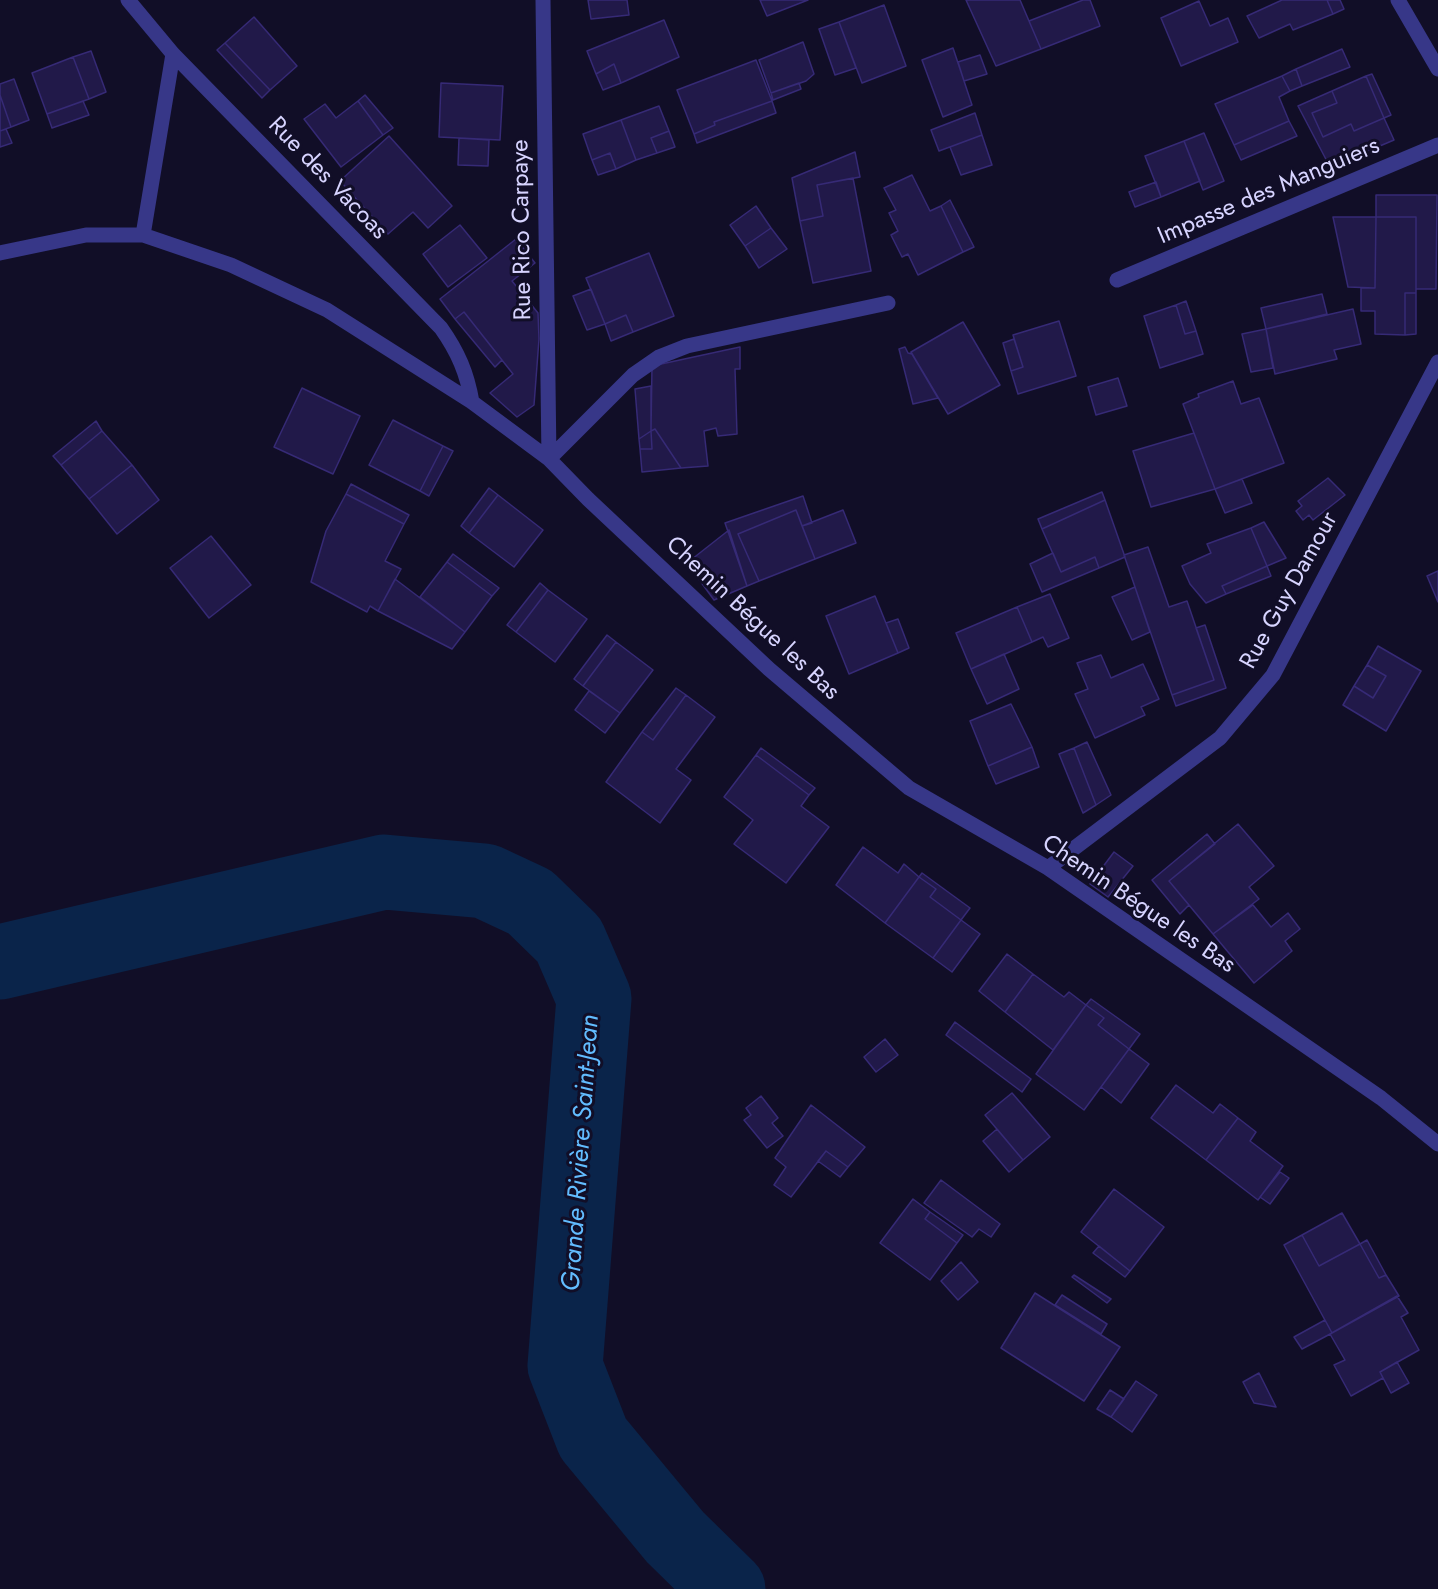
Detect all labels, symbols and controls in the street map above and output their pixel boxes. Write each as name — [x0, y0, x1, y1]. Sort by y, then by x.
street label: Rue des Vacoas — [261, 112, 393, 246]
street label: Impasse des Manguiers — [1154, 132, 1384, 252]
street label: Rue Rico Carpaye — [507, 139, 539, 321]
street label: Rue Guy Damour — [1235, 507, 1345, 675]
street label: Chemin Bégue les Bas — [659, 531, 845, 707]
street label: Chemin Bégue les Bas — [1036, 830, 1240, 980]
water label: Grande Rivière Saint-Jean — [557, 1014, 607, 1292]

